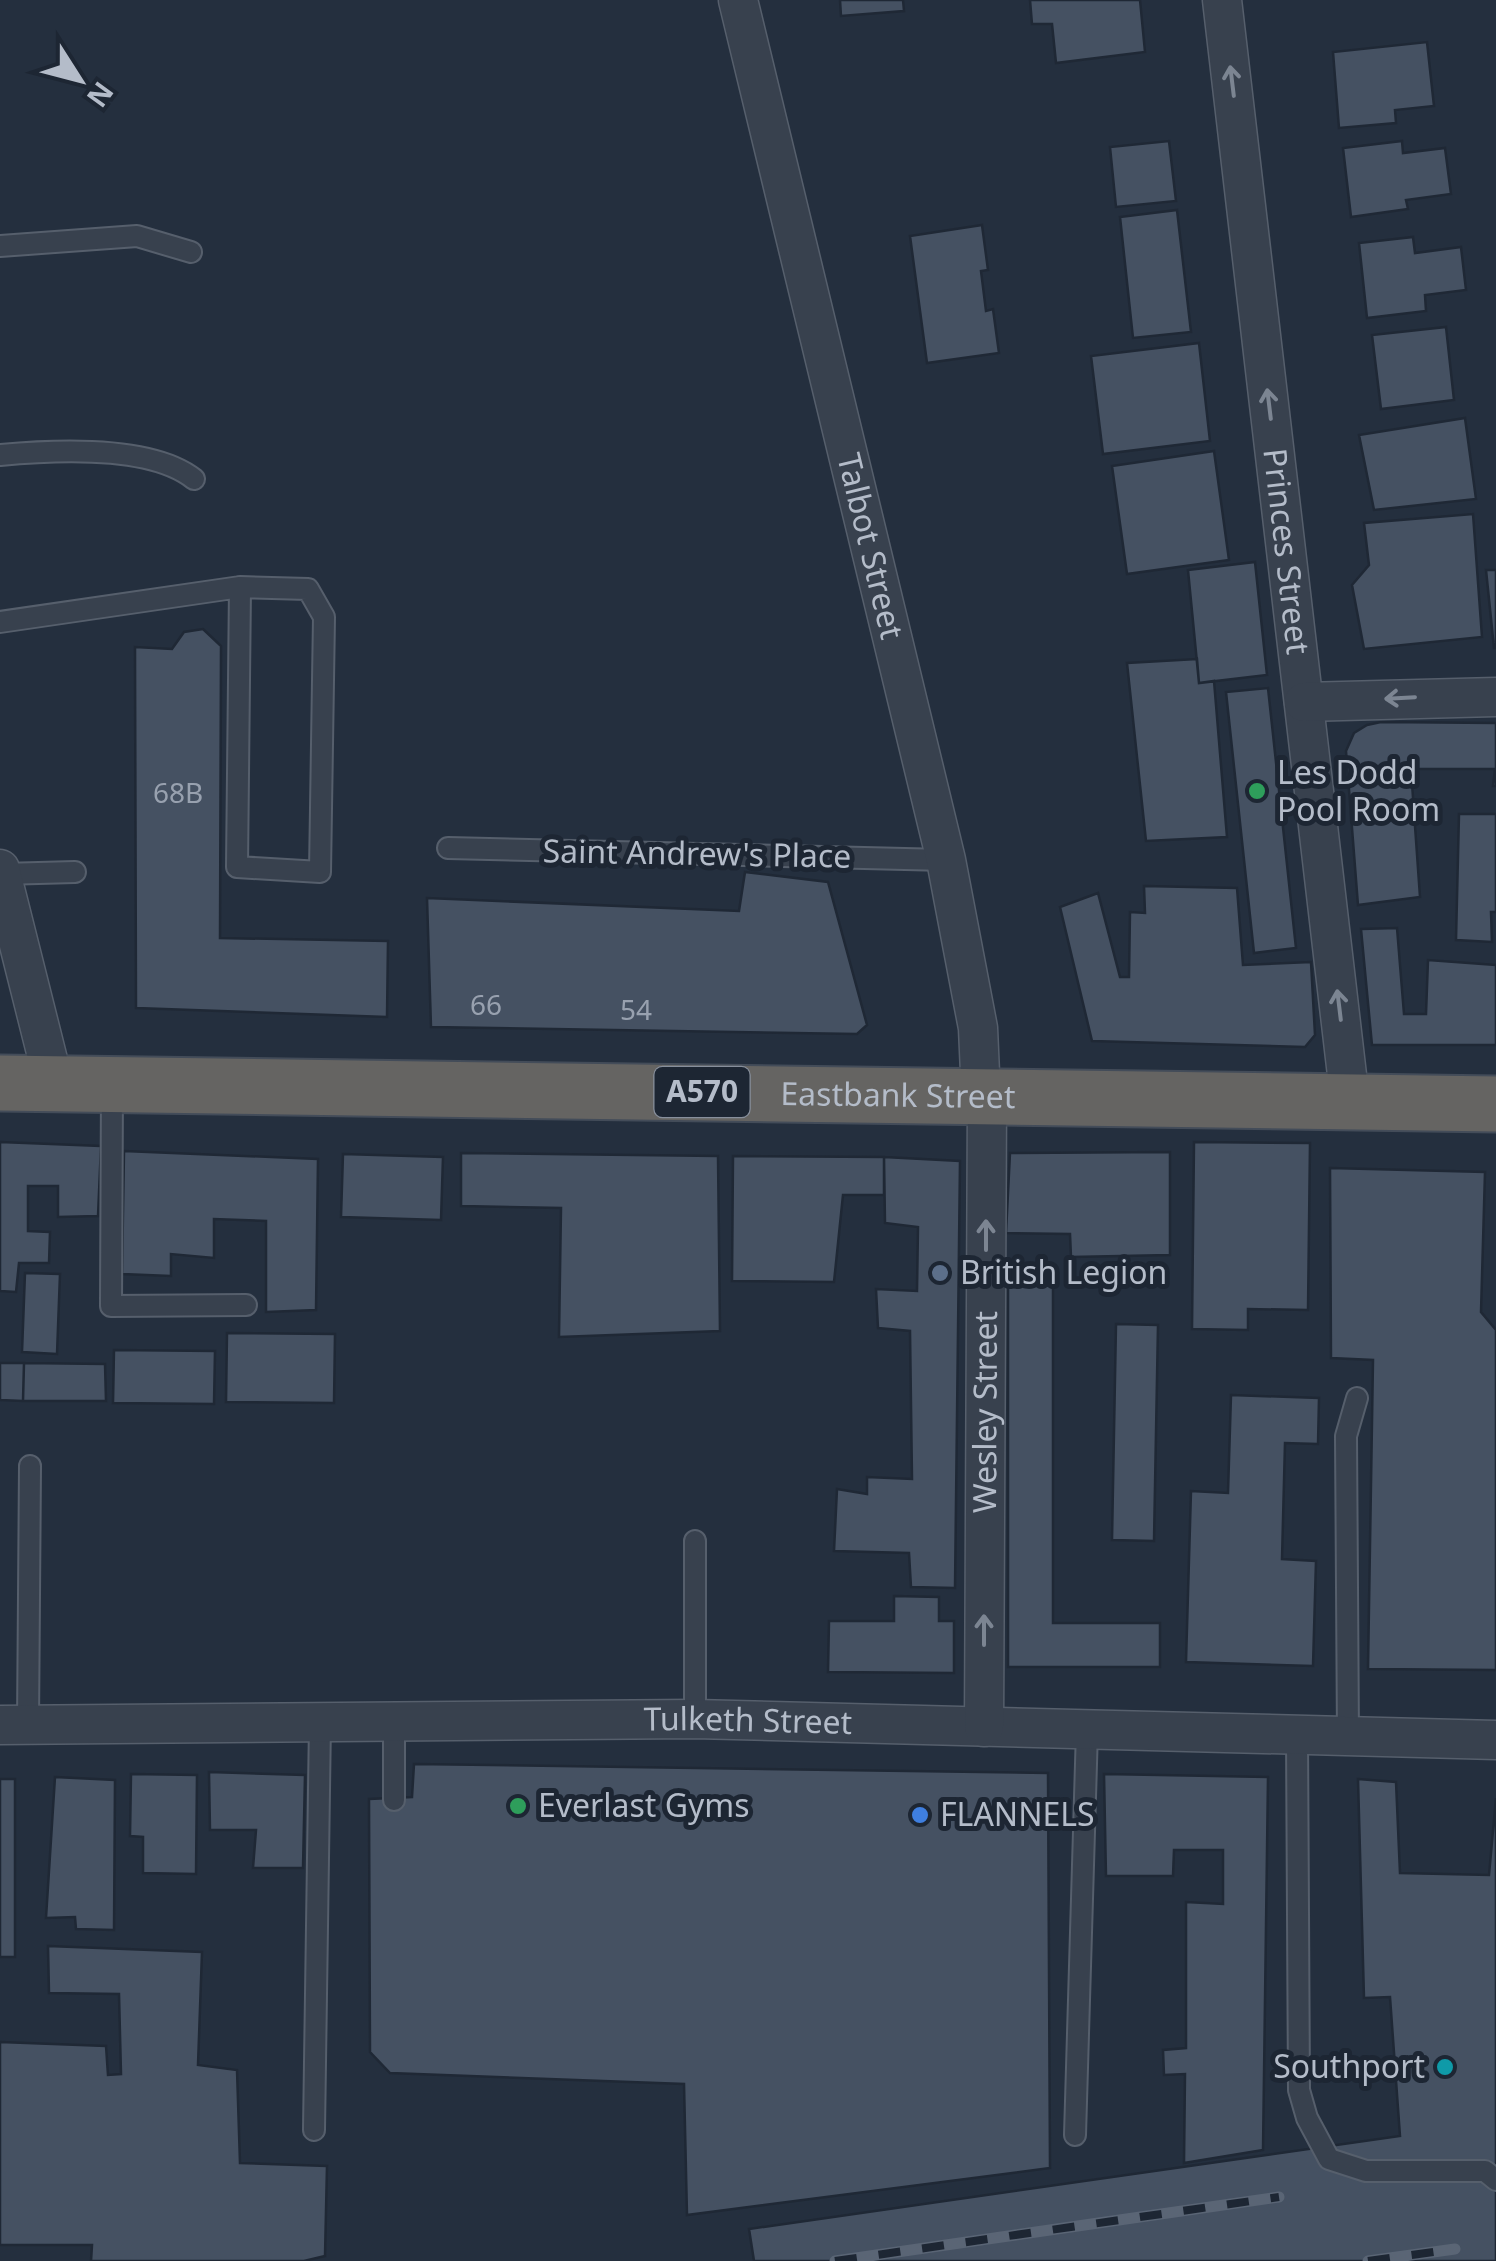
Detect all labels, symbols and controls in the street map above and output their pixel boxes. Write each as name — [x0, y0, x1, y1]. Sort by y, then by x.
north arrow — [30, 30, 130, 130]
one-way arrow — [1222, 65, 1241, 97]
text: N — [79, 75, 123, 116]
one-way arrow — [1259, 388, 1278, 420]
street label: Princes Street — [1254, 446, 1321, 656]
street label: Talbot Street — [828, 449, 915, 643]
one-way arrow — [1384, 689, 1417, 708]
place label: Les Dodd Pool Room — [1277, 750, 1440, 830]
house number: 68B — [153, 773, 203, 811]
marker: Les Dodd Pool Room — [1246, 780, 1268, 802]
street label: Saint Andrew's Place — [542, 828, 852, 877]
house number: 66 — [470, 985, 502, 1023]
one-way arrow — [1329, 989, 1348, 1021]
house number: 54 — [620, 990, 652, 1028]
road number: A570 — [654, 1067, 750, 1117]
street label: Eastbank Street — [780, 1071, 1016, 1117]
one-way arrow — [976, 1219, 996, 1252]
place label: British Legion — [960, 1250, 1167, 1293]
marker: British Legion — [929, 1262, 951, 1284]
street label: Wesley Street — [962, 1311, 1006, 1513]
one-way arrow — [974, 1614, 994, 1646]
street label: Tulketh Street — [644, 1696, 853, 1743]
place label: Everlast Gyms — [538, 1783, 750, 1826]
place label: FLANNELS — [940, 1792, 1095, 1835]
marker: Everlast Gyms — [507, 1795, 529, 1817]
marker: FLANNELS — [909, 1804, 931, 1826]
place label: Southport — [1273, 2044, 1425, 2087]
marker: Southport — [1434, 2056, 1456, 2078]

